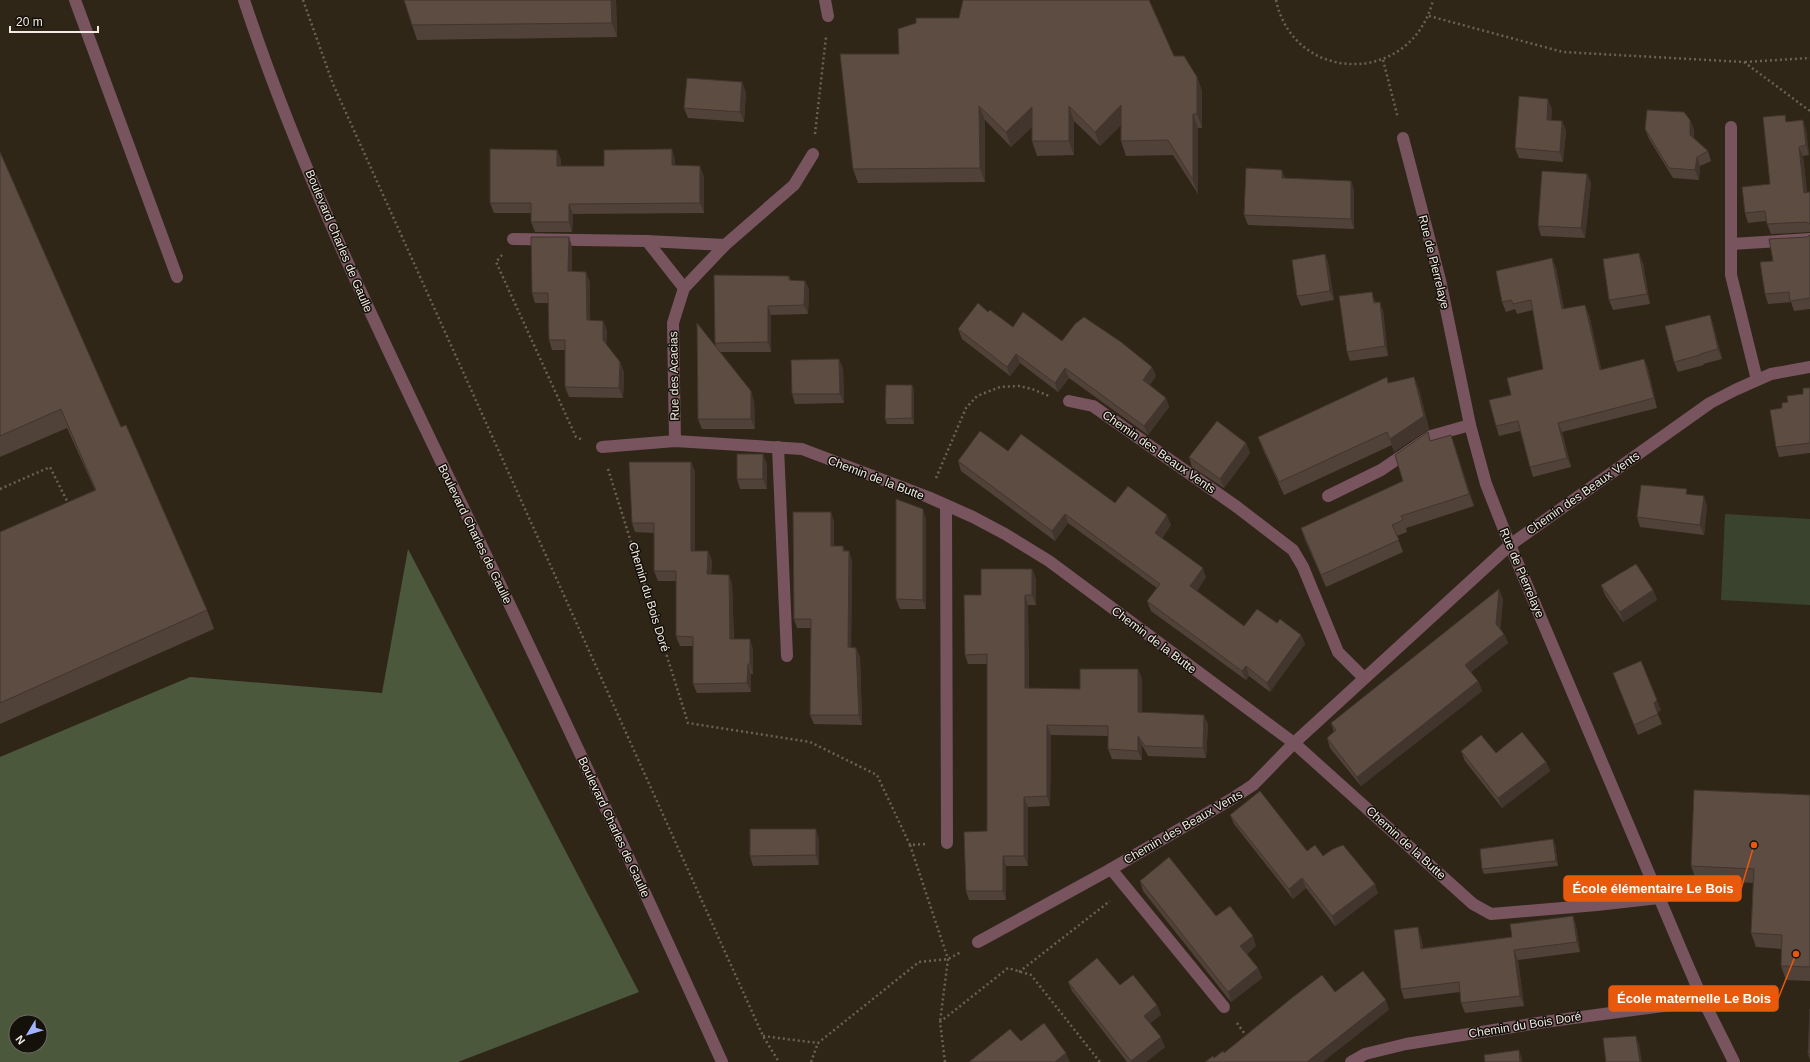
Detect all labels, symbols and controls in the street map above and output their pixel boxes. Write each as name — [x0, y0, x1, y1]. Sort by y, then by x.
scale bar — [10, 8, 98, 34]
text: 20 m — [16, 15, 43, 29]
street label: Boulevard Charles de Gaulle — [303, 168, 376, 315]
street label: Rue de Pierrelaye — [1416, 214, 1452, 311]
street label: Rue des Acacias — [666, 331, 682, 421]
street label: Chemin des Beaux Vents — [1100, 408, 1218, 496]
street label: Chemin des Beaux Vents — [1524, 449, 1642, 537]
street label: Chemin de la Butte — [826, 453, 926, 503]
street label: Boulevard Charles de Gaulle — [435, 462, 515, 606]
street label: Rue de Pierrelaye — [1497, 526, 1547, 620]
street label: Chemin du Bois Doré — [626, 540, 672, 654]
street label: Chemin de la Butte — [1109, 604, 1199, 676]
street label: Boulevard Charles de Gaulle — [575, 755, 653, 900]
street label: Chemin des Beaux Vents — [1121, 787, 1245, 867]
street label: Chemin de la Butte — [1363, 804, 1449, 883]
callout: École élémentaire Le Bois — [1564, 876, 1741, 901]
text: École élémentaire Le Bois — [1572, 881, 1734, 896]
callout: École maternelle Le Bois — [1609, 986, 1778, 1011]
text: École maternelle Le Bois — [1617, 991, 1771, 1006]
street label: Chemin du Bois Doré — [1468, 1009, 1583, 1041]
north arrow — [8, 1014, 48, 1054]
text: N — [13, 1033, 27, 1047]

